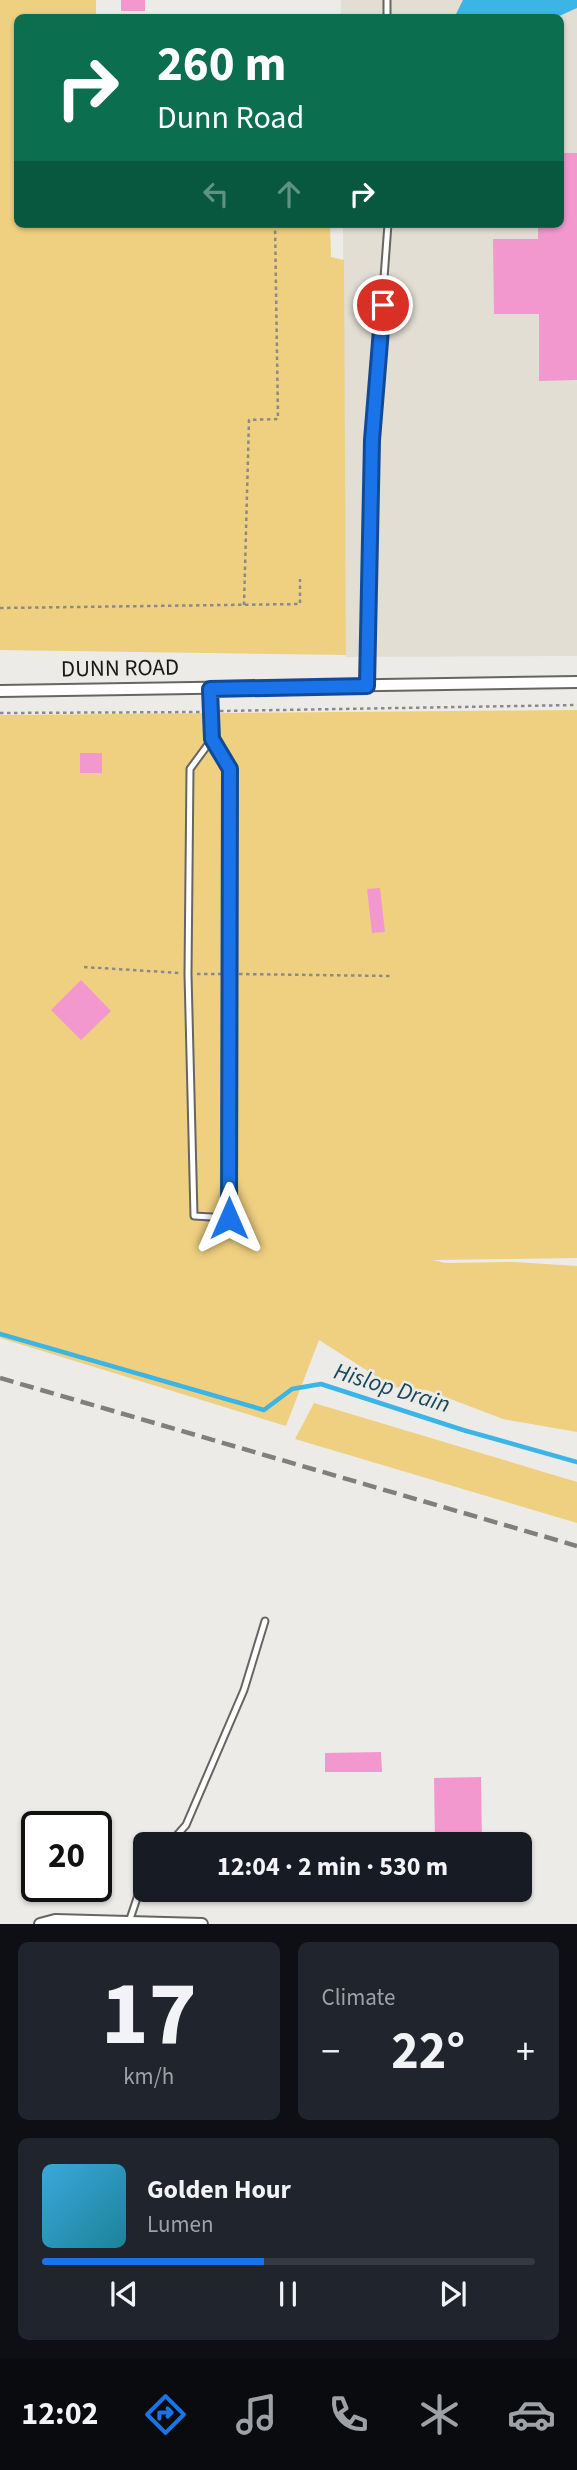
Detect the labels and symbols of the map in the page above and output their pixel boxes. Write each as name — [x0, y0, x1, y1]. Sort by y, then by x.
pin — [353, 275, 413, 335]
street label: DUNN ROAD — [61, 650, 179, 686]
position arrow — [192, 1181, 266, 1255]
water label: Hislop Drain — [330, 1354, 454, 1422]
speed limit sign: 20 — [21, 1811, 112, 1902]

